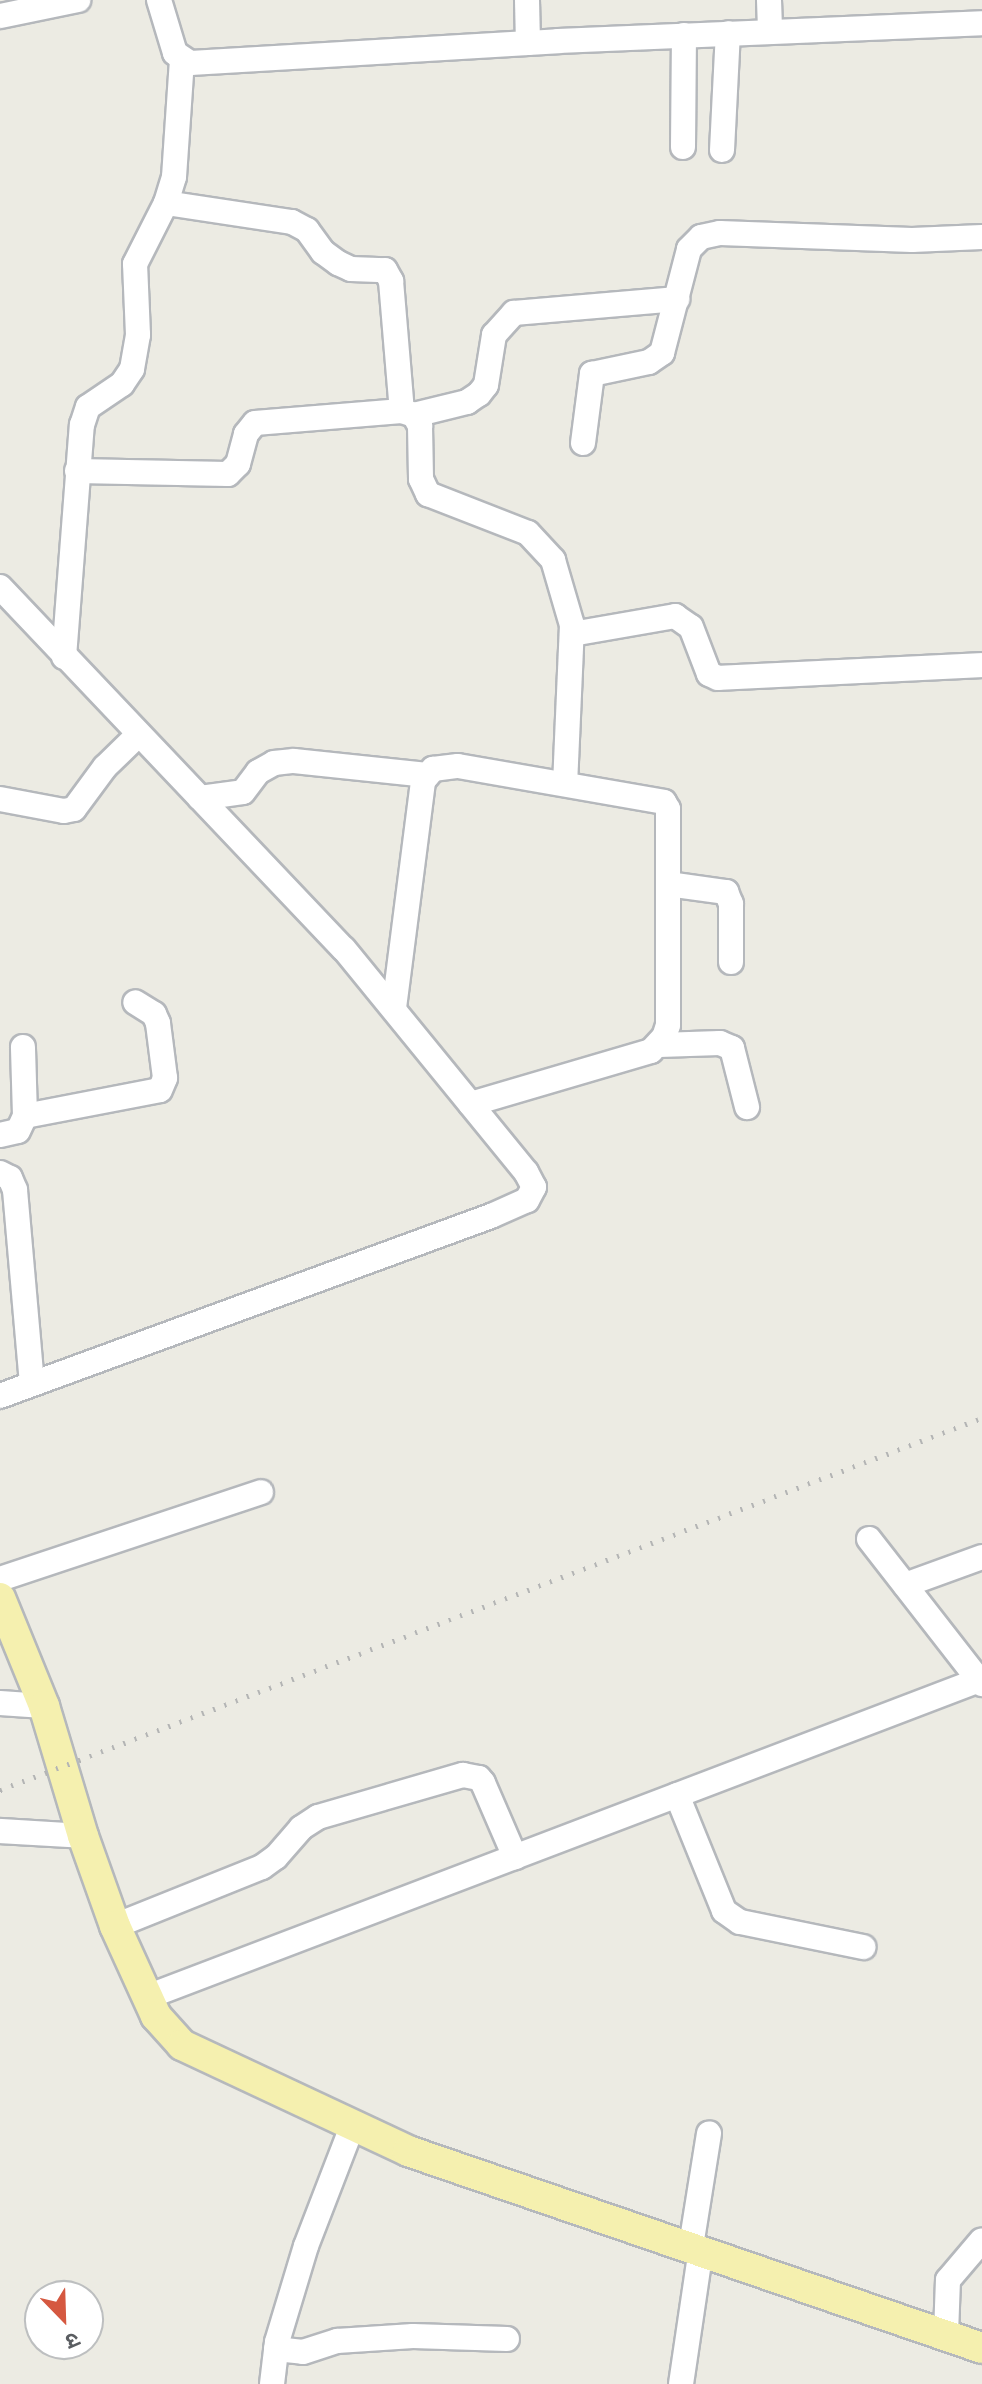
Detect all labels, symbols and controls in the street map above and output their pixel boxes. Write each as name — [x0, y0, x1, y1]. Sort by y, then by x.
north arrow — [24, 2280, 104, 2360]
text: उ — [62, 2326, 84, 2356]

